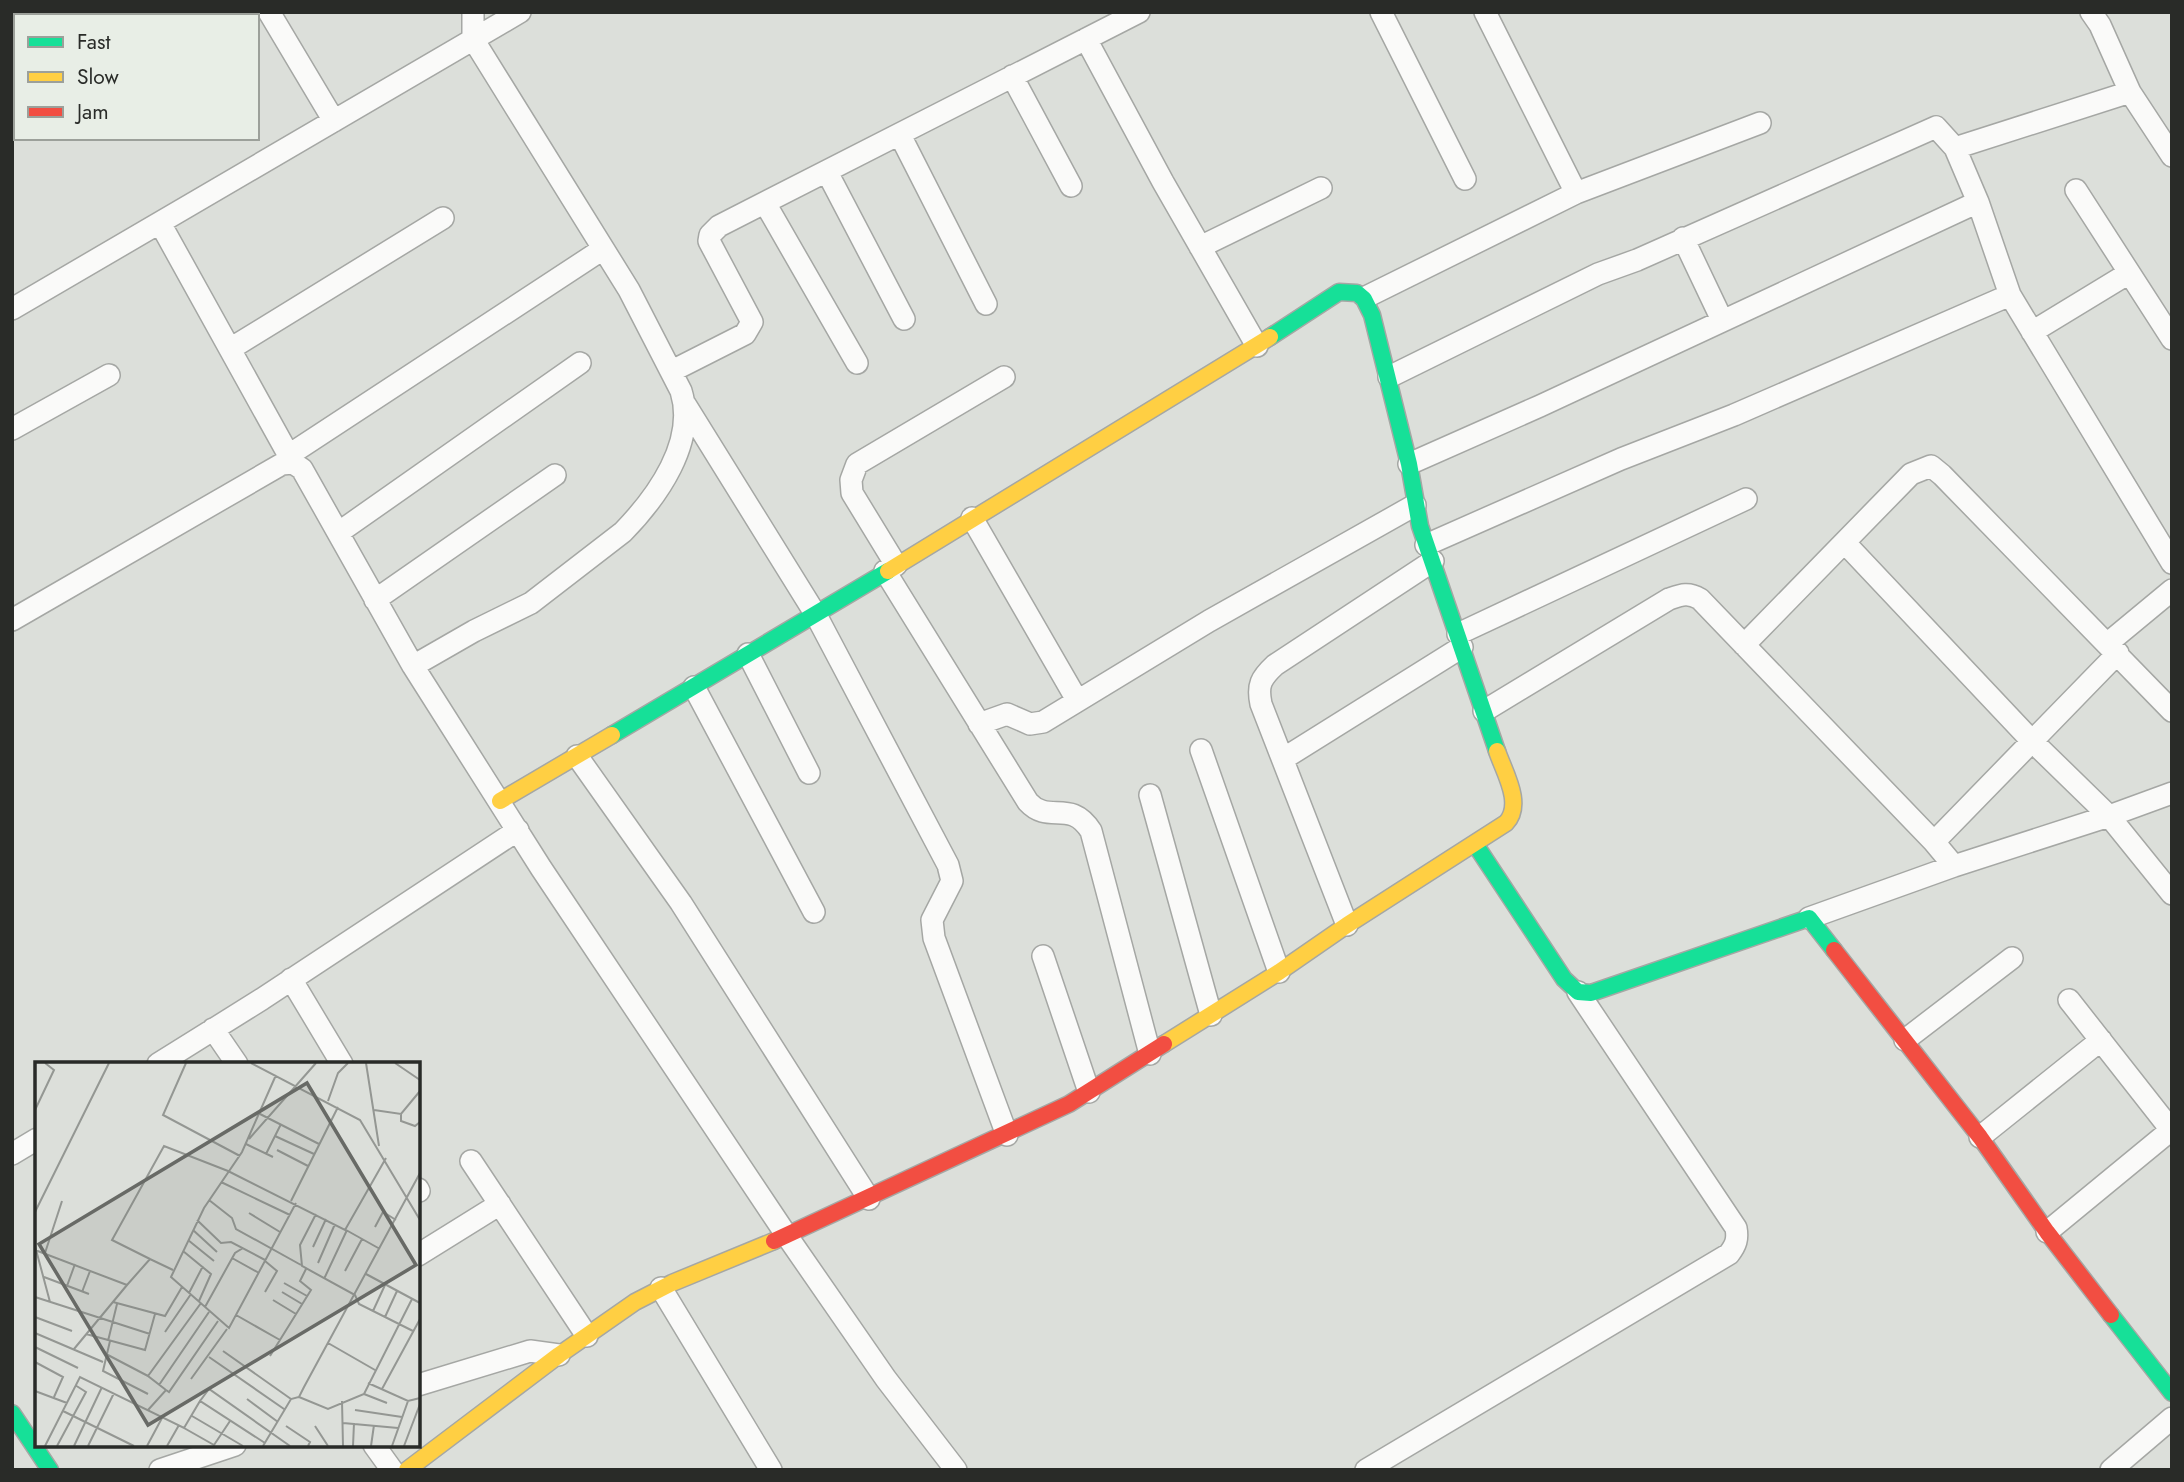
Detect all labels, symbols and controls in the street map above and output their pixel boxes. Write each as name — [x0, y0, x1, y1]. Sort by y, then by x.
legend — [14, 14, 259, 140]
text: Fast — [77, 27, 110, 57]
text: Slow — [77, 62, 119, 92]
text: Jam — [74, 97, 109, 127]
inset map — [35, 1062, 420, 1447]

